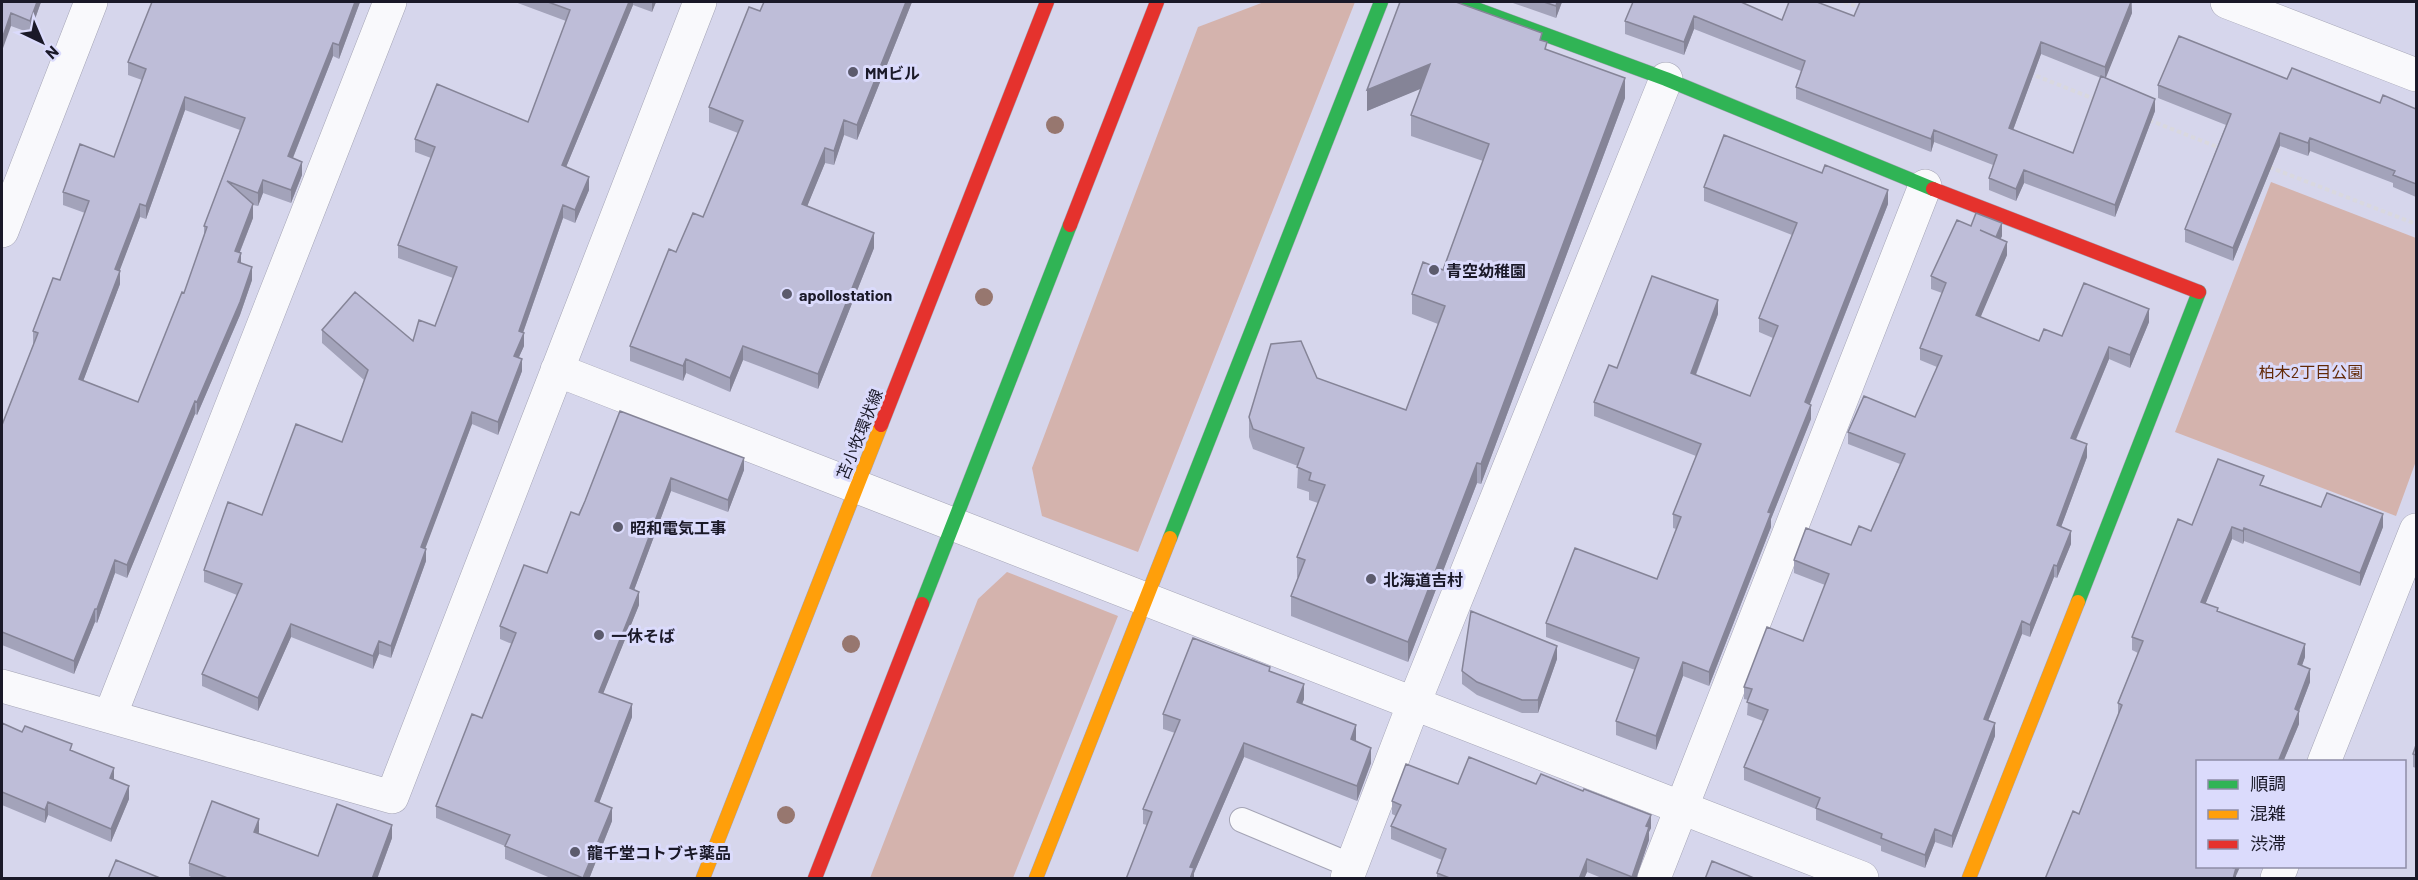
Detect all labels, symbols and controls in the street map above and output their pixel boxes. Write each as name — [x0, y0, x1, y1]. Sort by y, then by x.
north arrow — [12, 12, 72, 72]
text: N — [42, 43, 63, 64]
place label: MMビル — [865, 63, 920, 82]
marker: MMビル — [846, 65, 860, 79]
place label: 青空幼稚園 — [1446, 261, 1526, 280]
marker: 青空幼稚園 — [1427, 263, 1441, 277]
place label: apollostation — [799, 285, 892, 304]
marker: apollostation — [780, 287, 794, 301]
park label: 柏木2丁目公園 — [2259, 362, 2363, 381]
street label: 苫小牧環状線 — [832, 386, 886, 482]
place label: 昭和電気工事 — [630, 518, 726, 537]
marker: 昭和電気工事 — [611, 520, 625, 534]
place label: 北海道吉村 — [1383, 570, 1463, 589]
marker: 北海道吉村 — [1364, 572, 1378, 586]
place label: 一休そば — [611, 626, 675, 645]
marker: 一休そば — [592, 628, 606, 642]
legend — [2196, 760, 2406, 868]
text: 順調 — [2250, 772, 2286, 794]
text: 混雑 — [2250, 802, 2286, 824]
text: 渋滞 — [2250, 832, 2286, 854]
place label: 龍千堂コトブキ薬品 — [587, 843, 731, 862]
marker: 龍千堂コトブキ薬品 — [568, 845, 582, 859]

